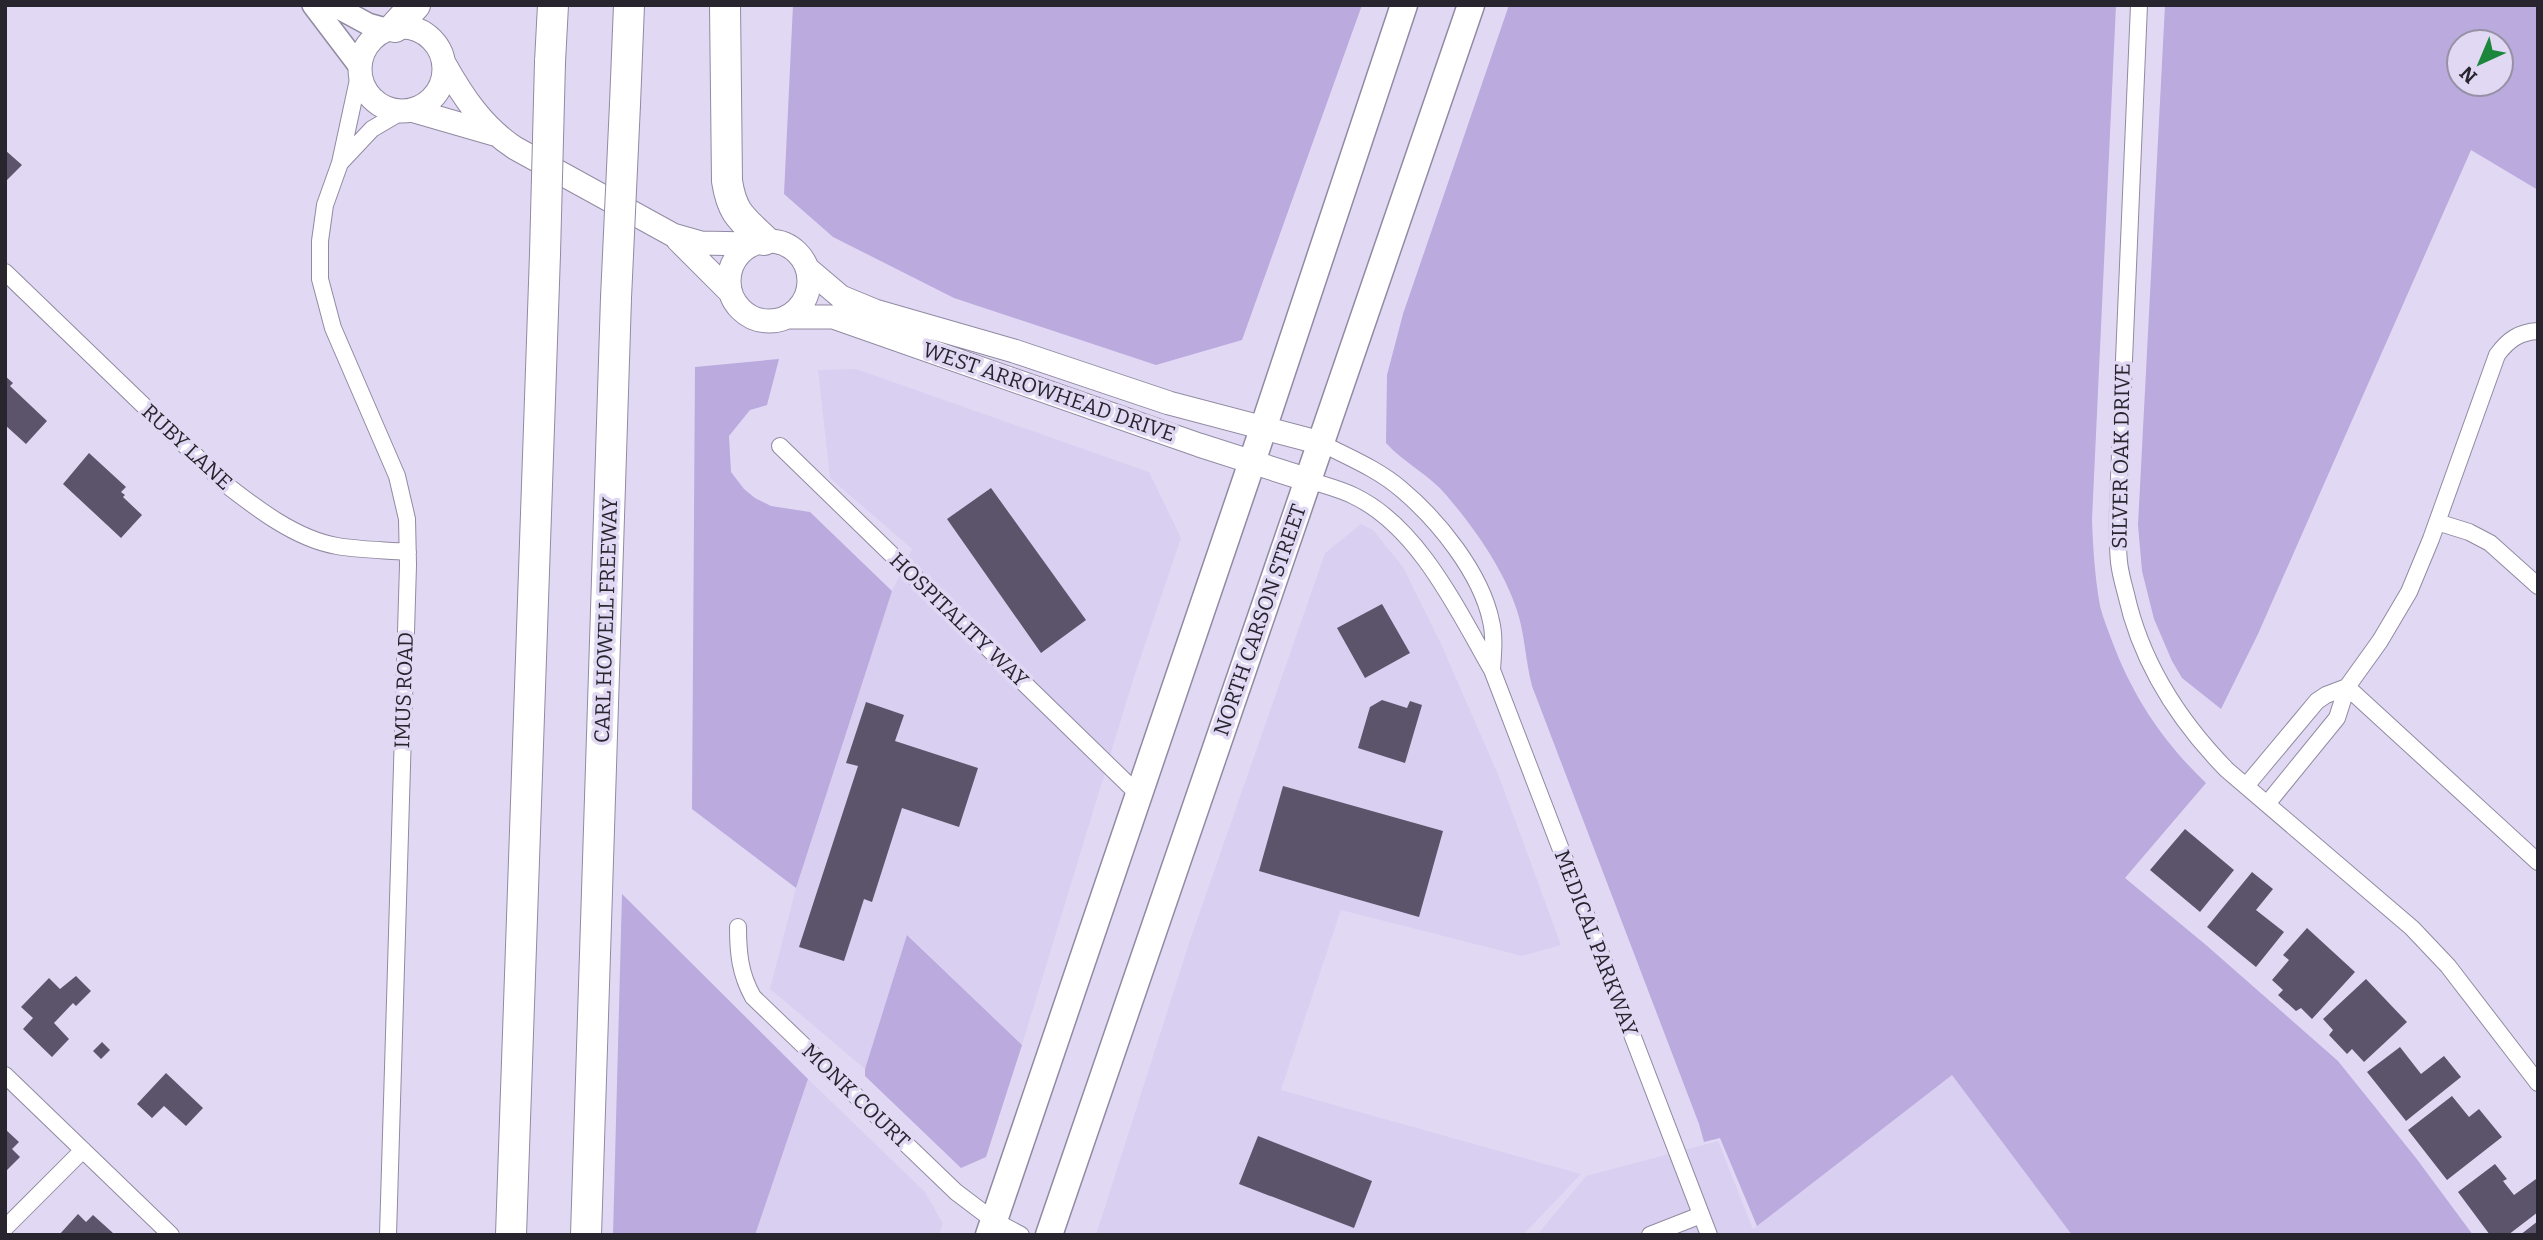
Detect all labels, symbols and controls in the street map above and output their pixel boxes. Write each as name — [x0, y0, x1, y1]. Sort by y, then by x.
north arrow — [2445, 28, 2515, 98]
text: N — [2455, 61, 2482, 88]
street label: WEST ARROWHEAD DRIVE — [919, 336, 1179, 448]
street label: SILVER OAK DRIVE — [2106, 363, 2136, 549]
street label: RUBY LANE — [136, 399, 238, 495]
street label: CARL HOWELL FREEWAY — [589, 496, 623, 743]
street label: NORTH CARSON STREET — [1208, 501, 1312, 739]
street label: HOSPITALITY WAY — [884, 547, 1034, 693]
street label: IMUS ROAD — [389, 631, 419, 749]
street label: MEDICAL PARKWAY — [1549, 846, 1644, 1040]
street label: MONK COURT — [797, 1038, 915, 1154]

